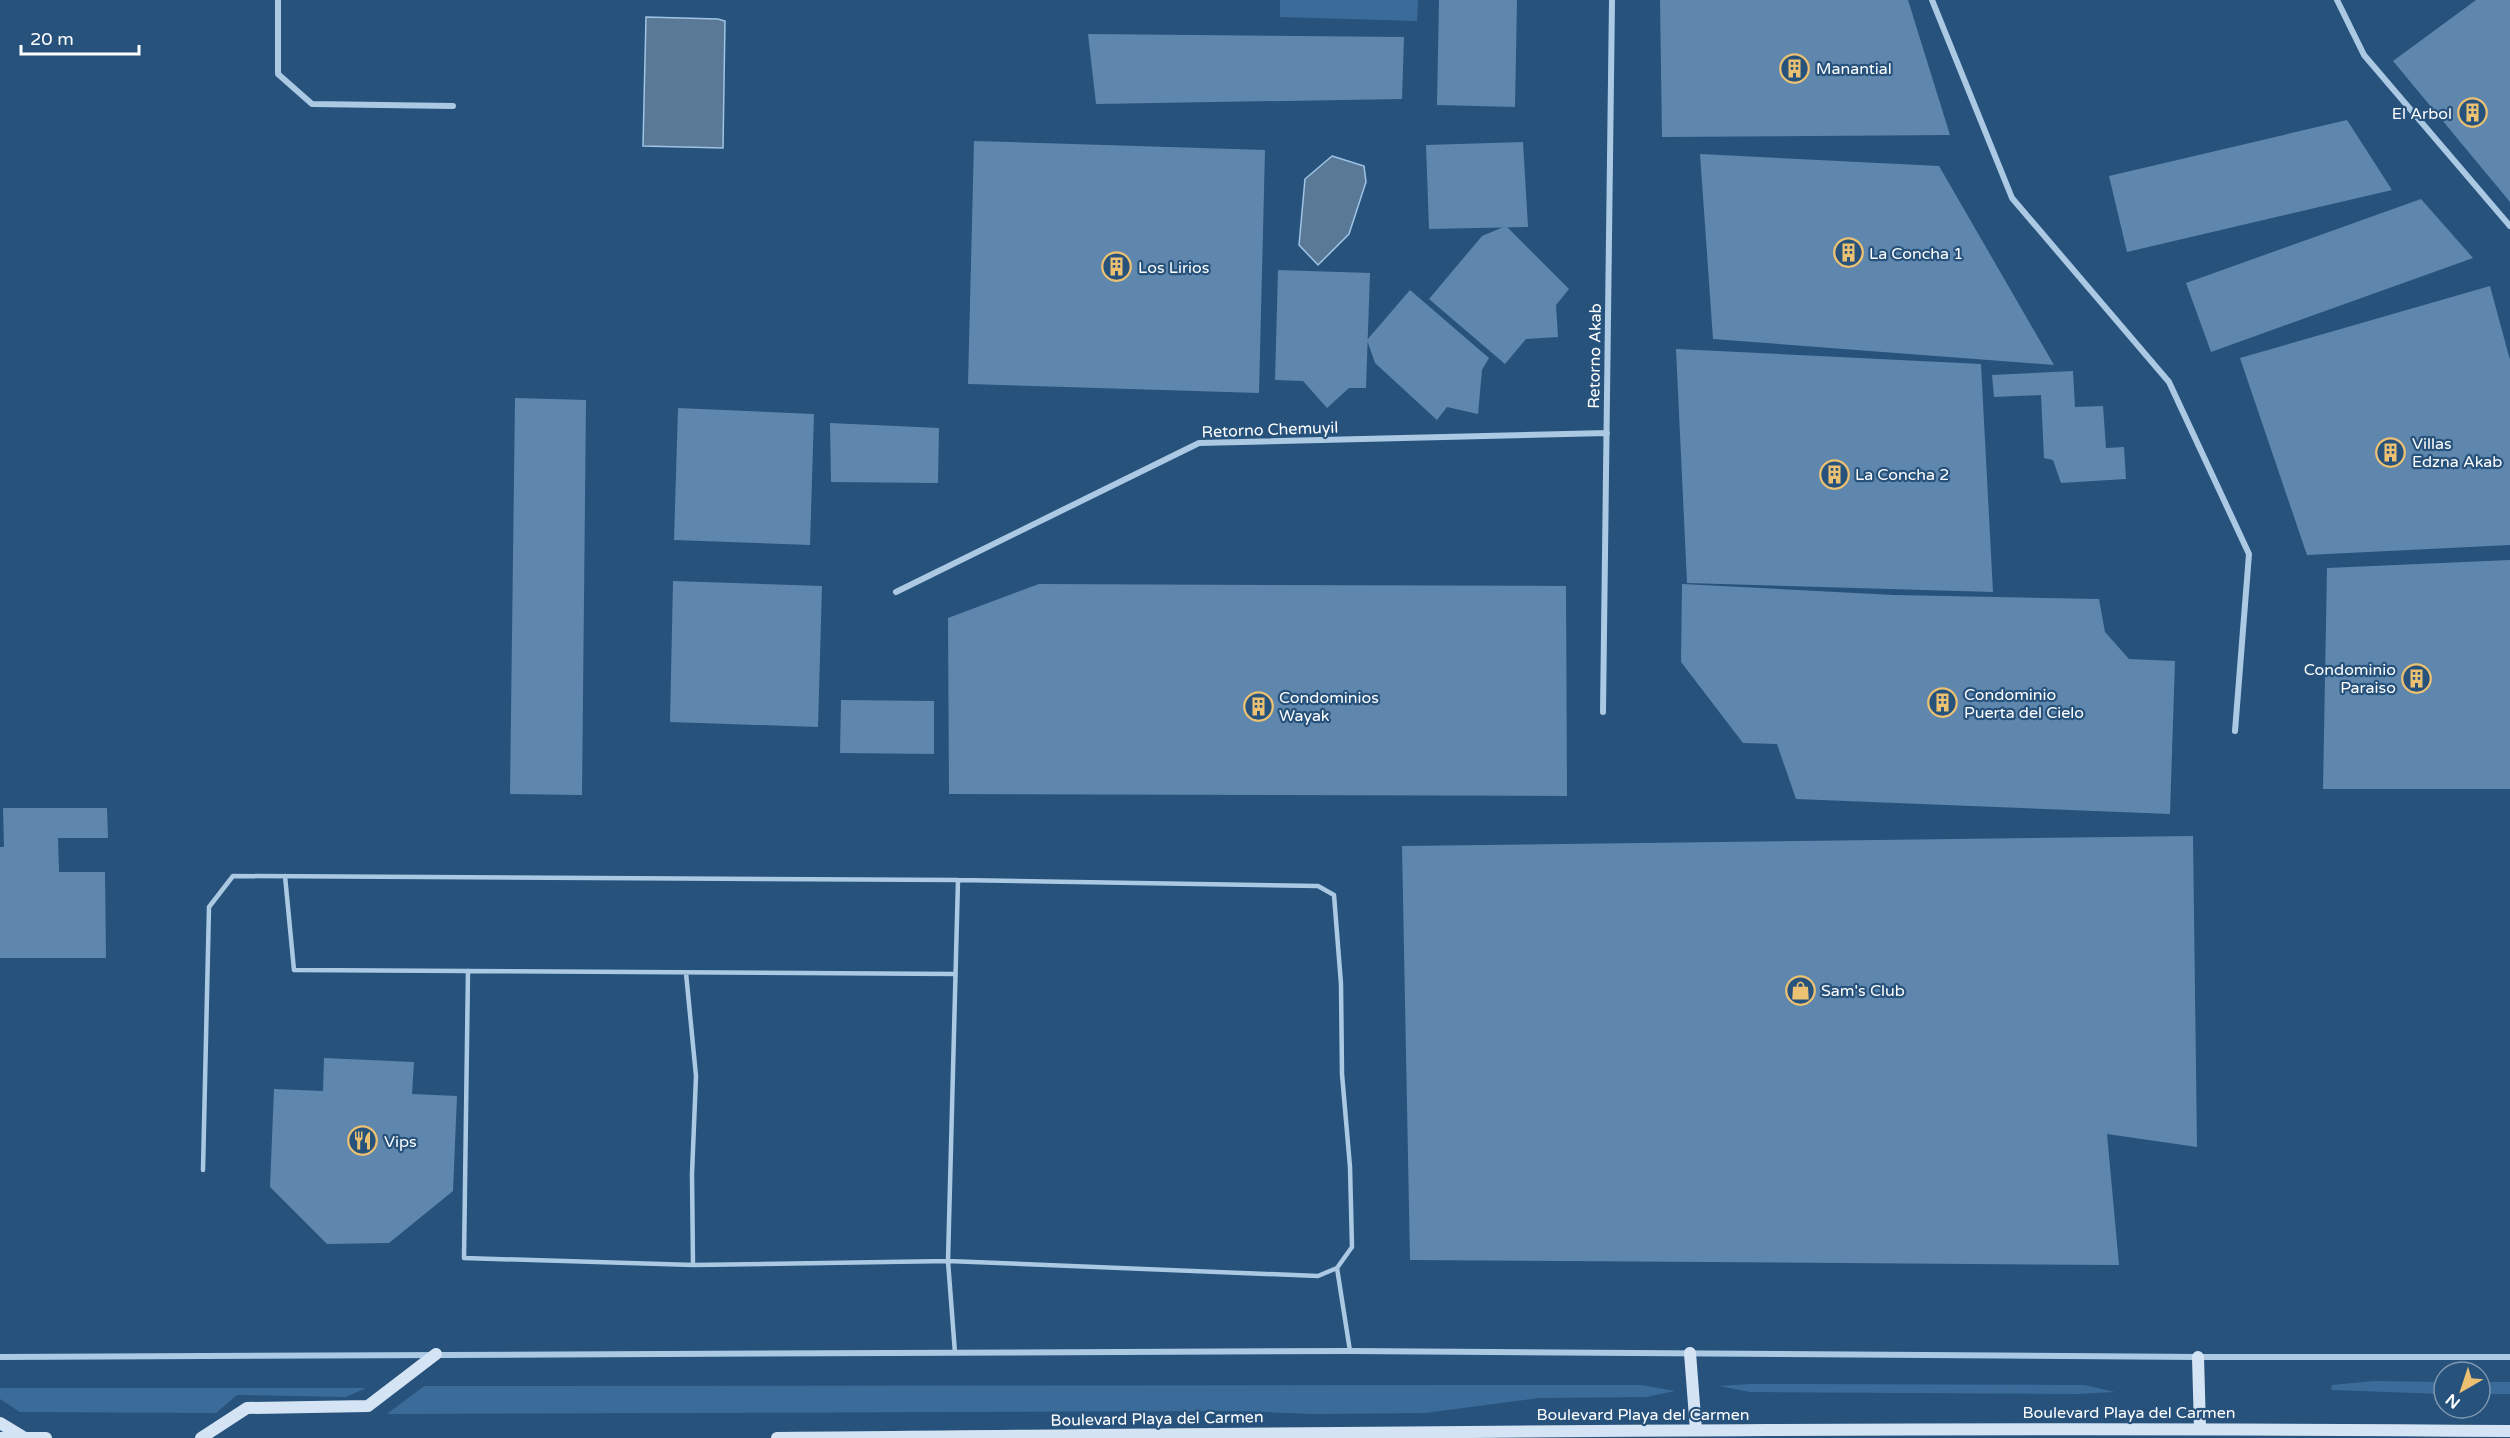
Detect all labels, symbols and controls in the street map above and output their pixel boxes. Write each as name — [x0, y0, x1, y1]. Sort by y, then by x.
scale bar — [21, 18, 140, 56]
text: 20 m — [30, 28, 74, 50]
building icon: Manantial — [1779, 52, 1811, 84]
place label: Manantial — [1816, 59, 1892, 79]
building icon: El Arbol — [2457, 97, 2489, 129]
place label: El Arbol — [2392, 104, 2452, 124]
building icon: La Concha 1 — [1832, 237, 1864, 269]
place label: La Concha 1 — [1869, 244, 1963, 264]
building icon: Los Lirios — [1101, 251, 1133, 283]
place label: Los Lirios — [1138, 258, 1210, 278]
street label: Retorno Akab — [1584, 303, 1606, 409]
street label: Retorno Chemuyil — [1201, 418, 1339, 442]
place label: Villas Edzna Akab — [2412, 434, 2502, 472]
building icon: Villas Edzna Akab — [2375, 436, 2407, 468]
building icon: La Concha 2 — [1818, 458, 1850, 490]
place label: La Concha 2 — [1855, 465, 1949, 485]
place label: Condominio Paraiso — [2304, 660, 2396, 698]
building icon: Condominio Paraiso — [2401, 662, 2433, 694]
place label: Condominio Puerta del Cielo — [1964, 685, 2084, 723]
building icon: Condominio Puerta del Cielo — [1927, 687, 1959, 719]
place label: Condominios Wayak — [1279, 688, 1379, 726]
building icon: Condominios Wayak — [1242, 690, 1274, 722]
shop icon: Sam's Club — [1784, 974, 1816, 1006]
place label: Sam's Club — [1821, 981, 1905, 1001]
restaurant icon: Vips — [347, 1125, 379, 1157]
place label: Vips — [384, 1132, 417, 1152]
north arrow — [2432, 1360, 2492, 1420]
text: N — [2442, 1389, 2464, 1413]
street label: Boulevard Playa del Carmen — [2022, 1403, 2236, 1423]
street label: Boulevard Playa del Carmen — [1536, 1405, 1750, 1425]
street label: Boulevard Playa del Carmen — [1050, 1407, 1264, 1431]

